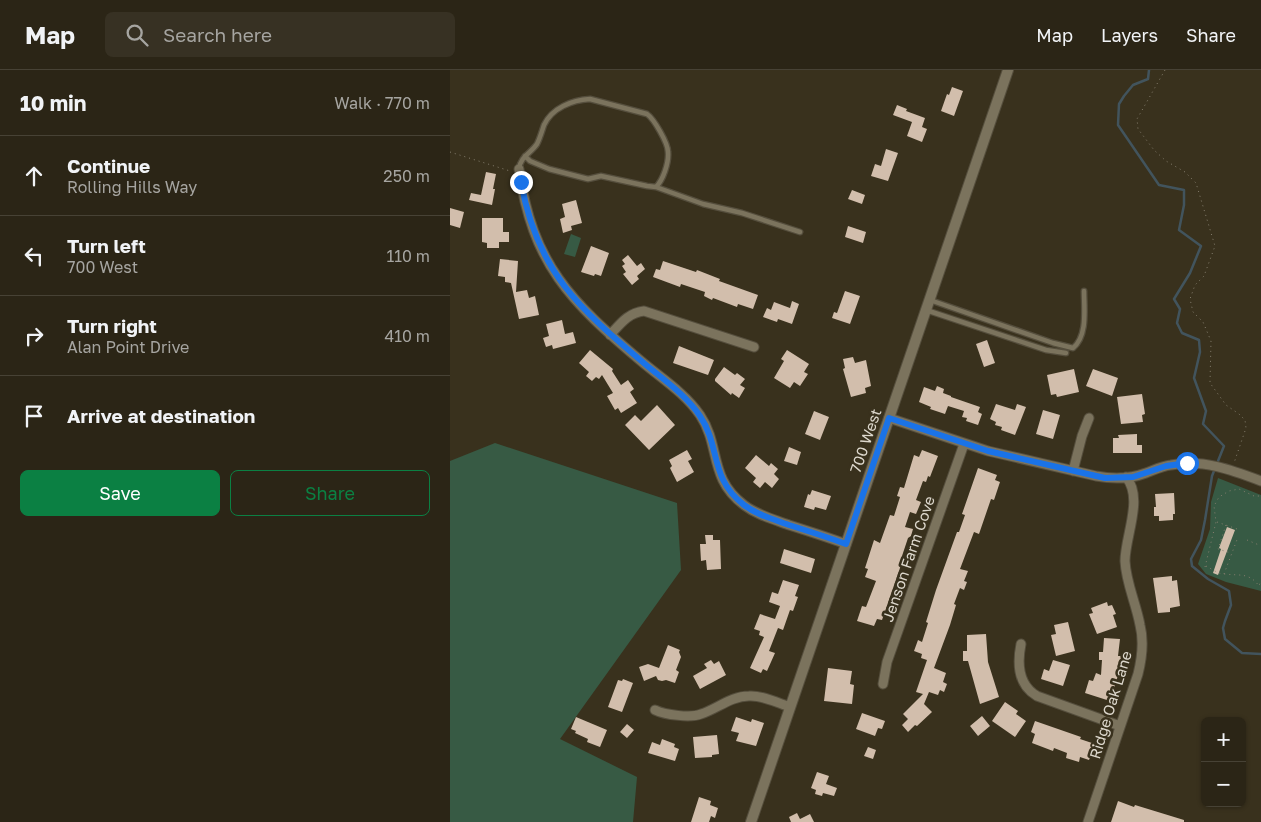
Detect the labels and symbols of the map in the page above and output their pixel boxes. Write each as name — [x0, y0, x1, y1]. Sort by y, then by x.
route end — [510, 171, 533, 194]
street label: 700 West — [846, 406, 884, 475]
route start — [1176, 452, 1199, 475]
street label: Jenson Farm Cove — [878, 493, 938, 624]
street label: Ridge Oak Lane — [1085, 648, 1135, 761]

